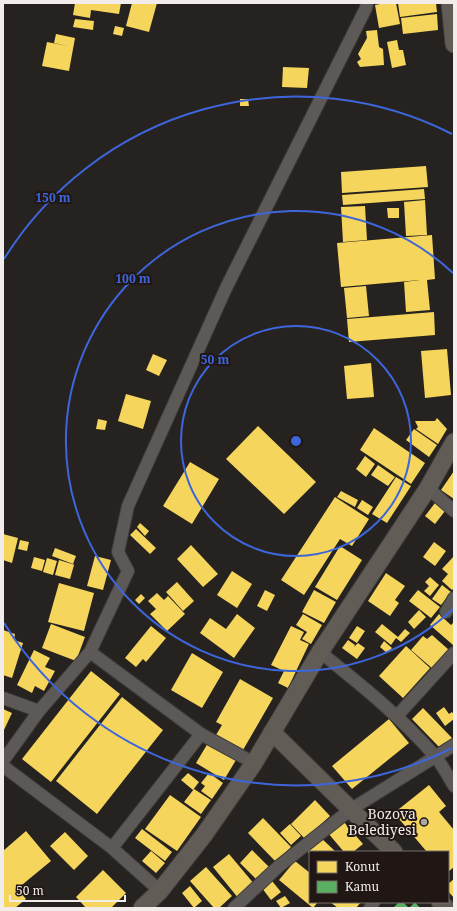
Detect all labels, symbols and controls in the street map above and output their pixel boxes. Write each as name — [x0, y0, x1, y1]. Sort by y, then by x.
text: 150 m — [35, 189, 71, 206]
text: 100 m — [115, 270, 151, 287]
text: 50 m — [201, 351, 229, 368]
centre of rings — [289, 434, 303, 448]
place label: Bozova Belediyesi — [348, 804, 417, 839]
marker: Bozova Belediyesi — [419, 817, 429, 827]
legend — [309, 851, 449, 903]
text: Konut — [345, 858, 380, 875]
scale bar — [10, 877, 125, 903]
text: Kamu — [345, 878, 379, 895]
text: 50 m — [16, 882, 44, 899]

